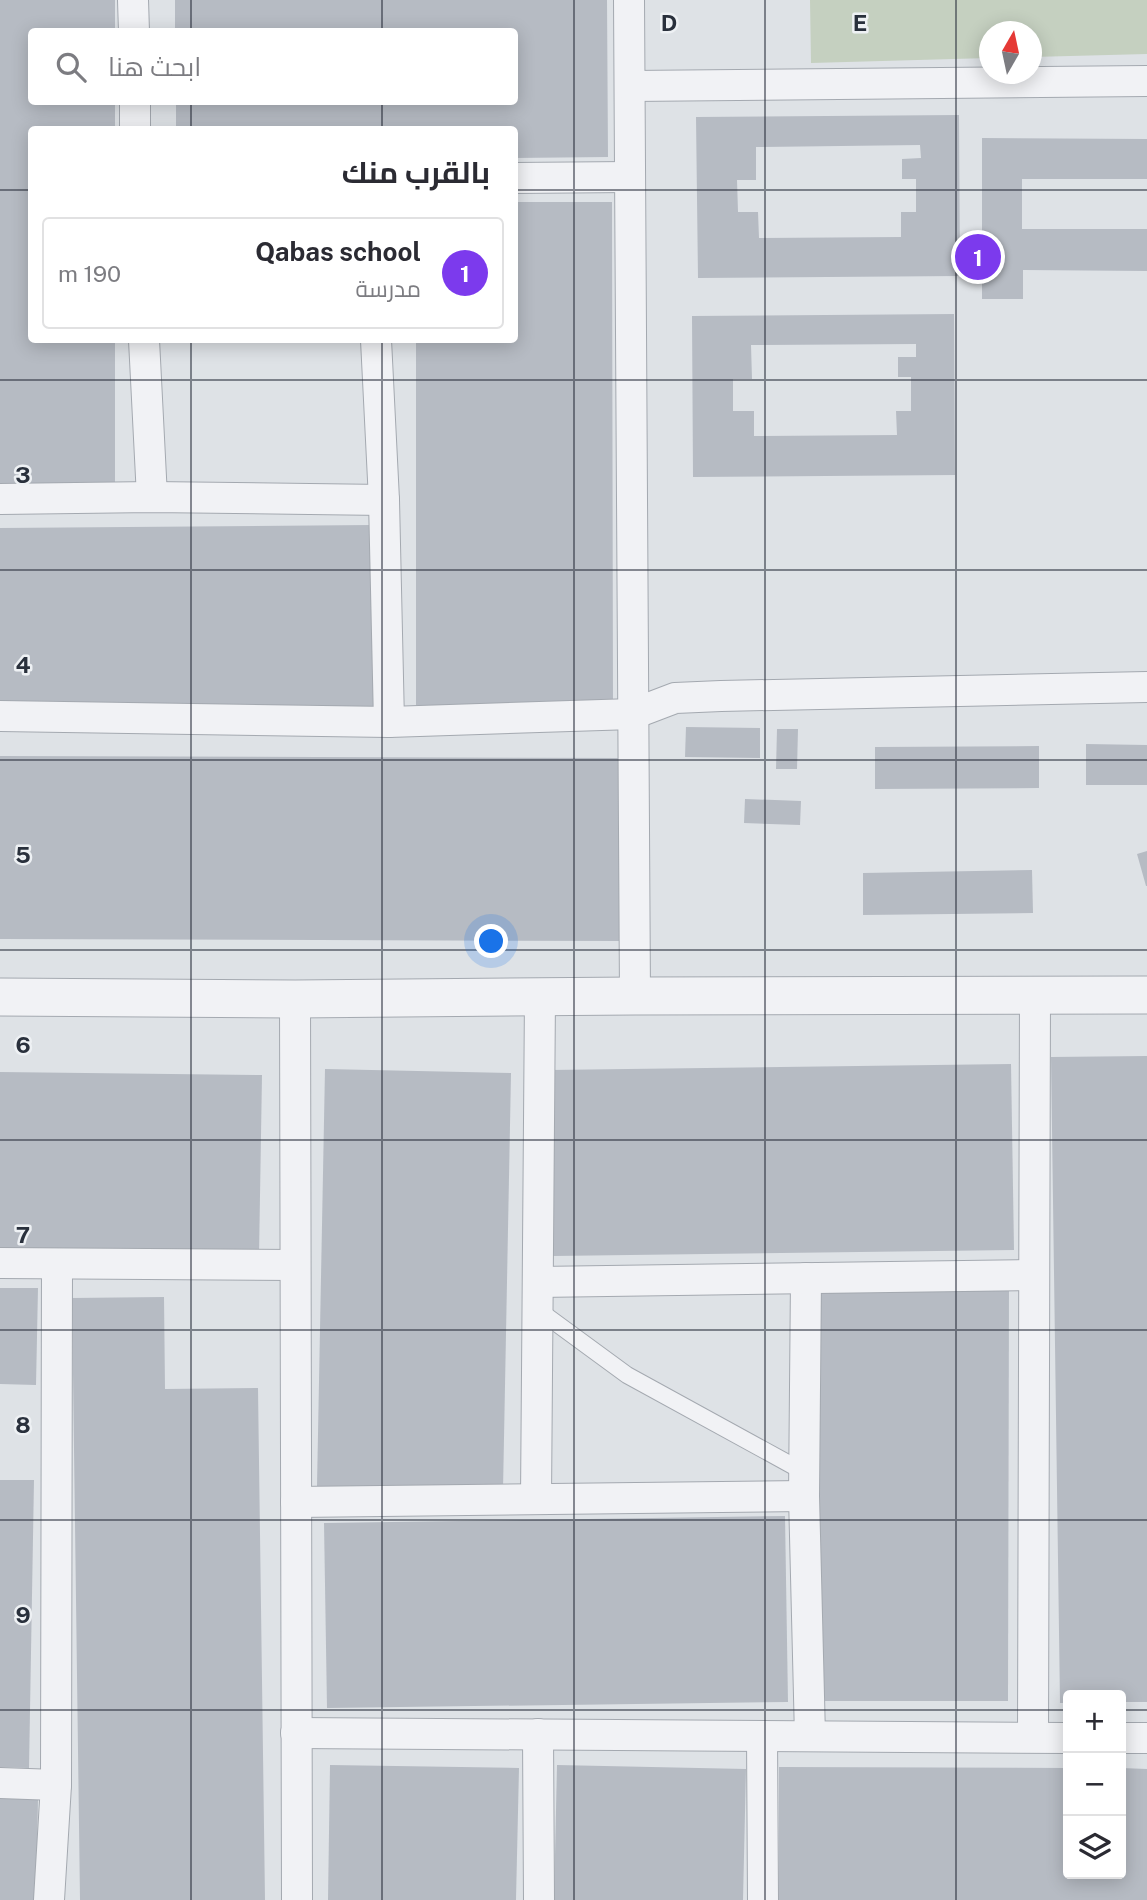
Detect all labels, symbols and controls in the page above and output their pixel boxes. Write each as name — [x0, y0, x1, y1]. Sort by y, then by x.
text: D — [661, 9, 677, 36]
text: E — [853, 9, 867, 36]
north arrow — [979, 21, 1042, 84]
search box — [28, 28, 518, 105]
icon: search — [52, 48, 90, 86]
text: ابحث هنا — [108, 51, 201, 82]
text: بالقرب منك — [342, 154, 490, 190]
pin: 1 — [955, 231, 1001, 283]
text: Qabas school — [255, 236, 421, 267]
text: 190 m — [58, 260, 121, 287]
text: 1 — [460, 260, 470, 287]
text: مدرسة — [356, 275, 421, 302]
text: 3 — [15, 461, 31, 488]
text: 4 — [15, 651, 31, 678]
text: 5 — [15, 841, 31, 868]
your location — [474, 924, 508, 958]
text: 6 — [15, 1031, 31, 1058]
text: 7 — [16, 1221, 30, 1248]
text: 8 — [15, 1411, 31, 1438]
text: 9 — [15, 1601, 31, 1628]
map controls — [1063, 1690, 1126, 1879]
button: + — [1063, 1690, 1126, 1753]
button: − — [1063, 1753, 1126, 1816]
button: layers — [1063, 1816, 1126, 1879]

